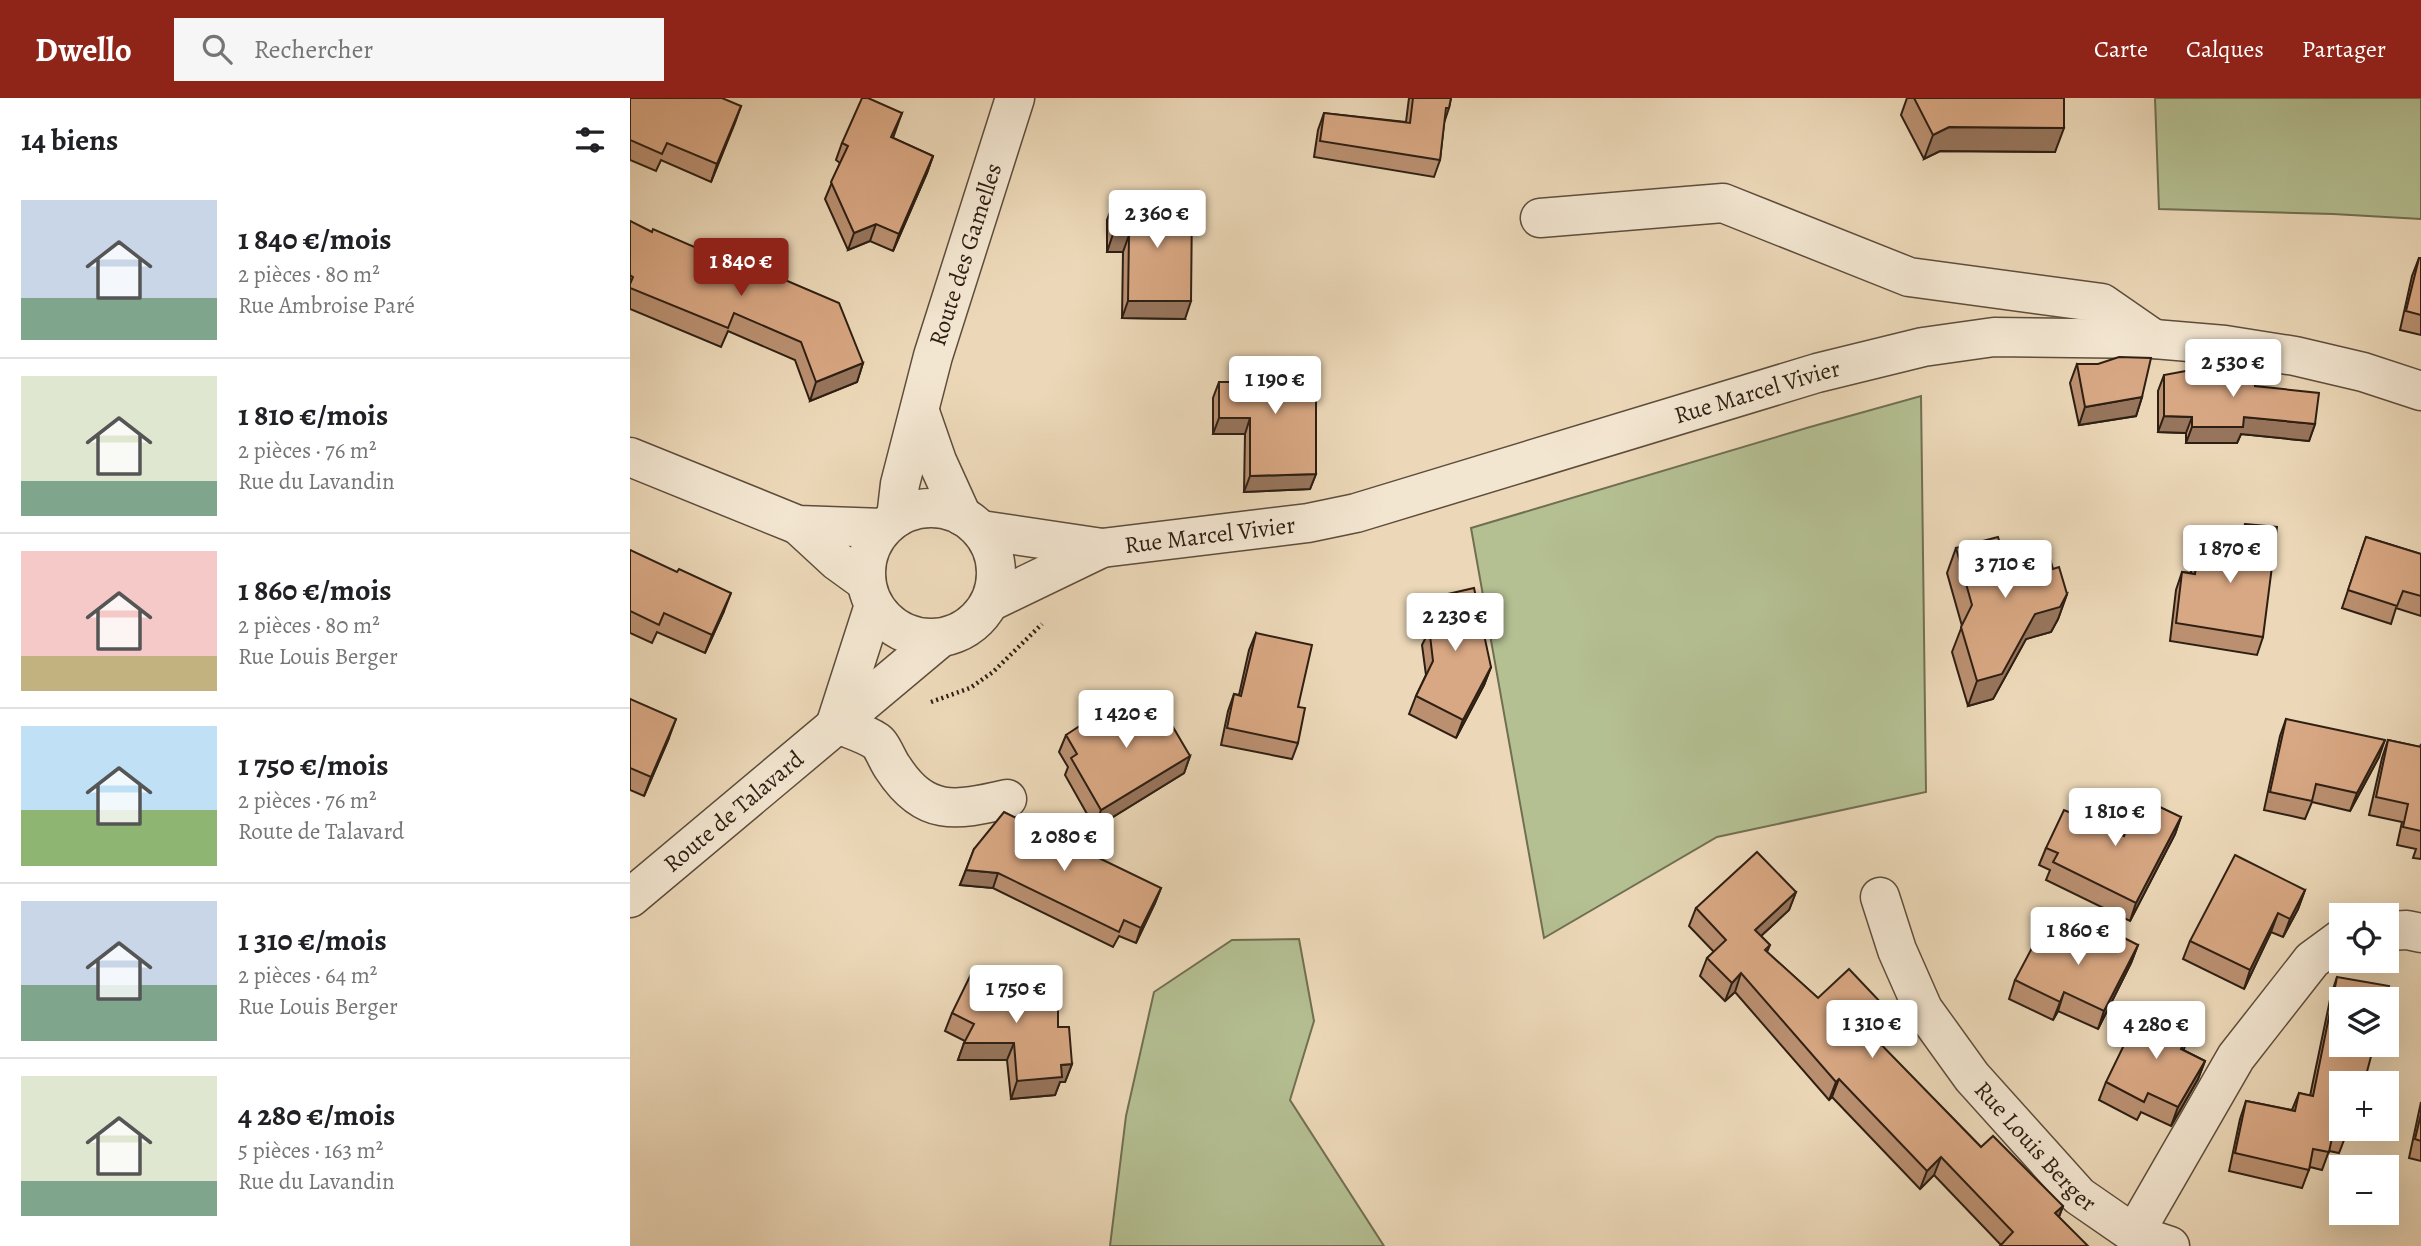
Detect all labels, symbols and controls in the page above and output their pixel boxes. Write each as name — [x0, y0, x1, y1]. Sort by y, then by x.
search box — [174, 18, 664, 81]
text: Dwello — [35, 27, 132, 72]
icon: search — [198, 30, 236, 68]
text: Rechercher — [254, 32, 373, 67]
text: Carte — [2094, 33, 2148, 65]
text: Calques — [2186, 33, 2264, 65]
text: Partager — [2302, 33, 2386, 65]
text: 14 biens — [21, 120, 118, 160]
icon: filters — [571, 121, 609, 159]
street label: Route des Gamelles — [921, 159, 1009, 350]
pin: 2 360 € — [1092, 190, 1222, 250]
text: 2 360 € — [1125, 197, 1189, 228]
text: 1 840 €/mois — [238, 219, 391, 259]
icon: home — [77, 228, 161, 312]
pin: 1 840 € — [676, 238, 806, 298]
text: 1 840 € — [710, 245, 772, 276]
text: 2 pièces · 80 m² — [238, 259, 380, 290]
text: Rue Ambroise Paré — [238, 290, 415, 321]
pin: 2 530 € — [2168, 340, 2298, 399]
text: 2 530 € — [2201, 346, 2265, 377]
street label: Rue Marcel Vivier — [1670, 352, 1843, 431]
pin: 1 190 € — [1210, 356, 1340, 416]
text: 1 190 € — [1245, 363, 1305, 394]
text: 1 810 €/mois — [238, 395, 388, 435]
icon: home — [77, 404, 161, 488]
text: 2 pièces · 76 m² — [238, 435, 377, 466]
text: Rue du Lavandin — [238, 466, 395, 497]
street label: Rue Marcel Vivier — [1123, 509, 1297, 561]
pin: 1 870 € — [2165, 526, 2295, 585]
text: 1 870 € — [2199, 532, 2261, 563]
pin: 3 710 € — [1940, 540, 2070, 600]
text: 3 710 € — [1975, 547, 2035, 578]
text: 1 860 €/mois — [238, 570, 391, 610]
icon: home — [77, 579, 161, 663]
pin: 2 230 € — [1390, 594, 1520, 653]
text: 2 230 € — [1423, 600, 1487, 631]
text: 2 pièces · 80 m² — [238, 610, 380, 641]
text: Rue Louis Berger — [238, 641, 398, 672]
pin: 1 420 € — [1061, 690, 1191, 750]
text: 1 420 € — [1095, 697, 1157, 728]
street label: Route de Talavard — [657, 743, 810, 879]
text: 1 750 €/mois — [238, 745, 389, 785]
icon: home — [77, 754, 161, 838]
text: 2 pièces · 76 m² — [238, 785, 377, 816]
pin: 1 810 € — [2050, 788, 2180, 848]
text: 1 810 € — [2085, 795, 2145, 826]
pin: 2 080 € — [999, 814, 1129, 873]
text: Route de Talavard — [238, 816, 404, 847]
text: 2 080 € — [1031, 820, 1097, 851]
map controls — [2329, 903, 2399, 1225]
button: locate — [2329, 903, 2399, 973]
pin: 1 860 € — [2013, 908, 2143, 967]
text: 1 860 € — [2047, 914, 2109, 945]
text: 1 310 €/mois — [238, 920, 387, 960]
icon: home — [77, 929, 161, 1013]
text: 2 pièces · 64 m² — [238, 960, 377, 991]
pin: 1 750 € — [951, 965, 1081, 1025]
text: 1 750 € — [986, 972, 1046, 1003]
button: layers — [2329, 987, 2399, 1057]
text: Rue Louis Berger — [238, 991, 398, 1022]
pin: 1 310 € — [1807, 1000, 1937, 1060]
pin: 4 280 € — [2091, 1002, 2221, 1061]
text: 1 310 € — [1842, 1007, 1902, 1038]
text: 4 280 € — [2123, 1008, 2189, 1039]
button: + — [2329, 1071, 2399, 1141]
street label: Rue Louis Berger — [1967, 1074, 2102, 1219]
text: 4 280 €/mois — [238, 1095, 395, 1135]
icon: home — [77, 1104, 161, 1188]
text: 5 pièces · 163 m² — [238, 1135, 383, 1166]
button: − — [2329, 1155, 2399, 1225]
text: Rue du Lavandin — [238, 1166, 395, 1197]

